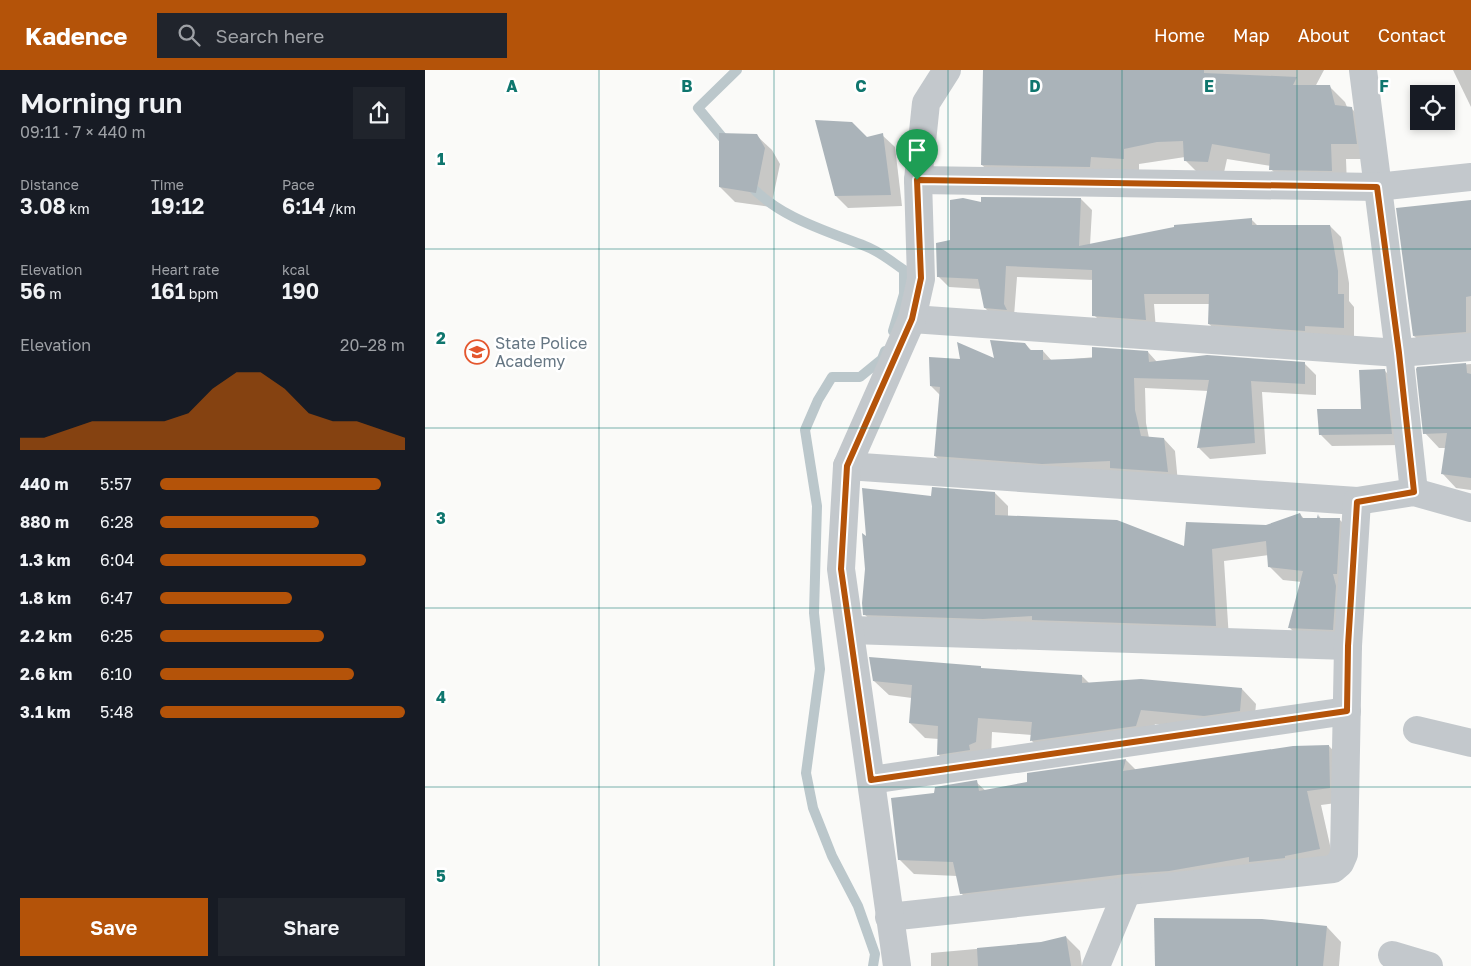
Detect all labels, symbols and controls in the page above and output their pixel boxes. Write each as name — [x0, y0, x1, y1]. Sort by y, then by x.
search box — [157, 13, 507, 58]
text: Kadence — [25, 21, 127, 50]
icon: search — [175, 21, 203, 49]
text: Search here — [215, 24, 324, 47]
text: Home — [1154, 24, 1205, 46]
text: Map — [1233, 24, 1270, 46]
text: About — [1298, 24, 1350, 46]
text: Contact — [1378, 24, 1446, 46]
text: A — [506, 76, 518, 96]
text: B — [681, 76, 693, 96]
text: C — [855, 76, 867, 96]
text: D — [1029, 76, 1041, 96]
text: E — [1204, 76, 1214, 96]
text: F — [1379, 76, 1389, 96]
map controls — [1410, 85, 1455, 130]
button: locate — [1410, 85, 1455, 130]
text: Morning run — [20, 86, 183, 119]
button: share — [353, 87, 405, 139]
text: 09:11 · 7 × 440 m — [20, 122, 146, 142]
pin — [896, 129, 938, 180]
icon: arrive — [903, 136, 931, 164]
text: 1 — [437, 149, 445, 169]
text: Distance — [20, 176, 79, 193]
text: Time — [151, 176, 184, 193]
text: Pace — [282, 176, 315, 193]
text: 3.08 — [20, 193, 66, 219]
text: 19:12 — [151, 193, 204, 219]
text: 6:14 — [282, 193, 325, 219]
text: km — [66, 200, 90, 217]
text: /km — [325, 200, 356, 217]
text: Elevation — [20, 261, 82, 278]
text: Heart rate — [151, 261, 219, 278]
text: kcal — [282, 261, 310, 278]
text: 56 — [20, 278, 46, 304]
text: 161 — [151, 278, 185, 304]
text: 190 — [282, 278, 319, 304]
text: m — [46, 285, 62, 302]
text: bpm — [185, 285, 218, 302]
text: 2 — [436, 328, 446, 348]
place label: State Police Academy — [495, 333, 587, 371]
text: Elevation — [20, 335, 91, 355]
text: 20–28 m — [340, 335, 405, 355]
school or university icon: State Police Academy — [464, 339, 490, 365]
text: 440 m — [20, 474, 68, 494]
text: 5:57 — [100, 474, 132, 494]
text: 3 — [436, 508, 446, 528]
text: 880 m — [20, 512, 69, 532]
text: 6:28 — [100, 512, 134, 532]
text: 1.3 km — [20, 550, 70, 570]
text: 6:04 — [100, 550, 134, 570]
text: 1.8 km — [20, 588, 71, 608]
text: 6:47 — [100, 588, 133, 608]
text: 2.2 km — [20, 626, 72, 646]
text: 6:25 — [100, 626, 133, 646]
text: 2.6 km — [20, 664, 72, 684]
text: 6:10 — [100, 664, 132, 684]
text: 4 — [436, 687, 446, 707]
text: 3.1 km — [20, 702, 70, 722]
text: 5:48 — [100, 702, 134, 722]
text: 5 — [436, 866, 446, 886]
button: Save — [20, 898, 208, 956]
button: Share — [218, 898, 405, 956]

